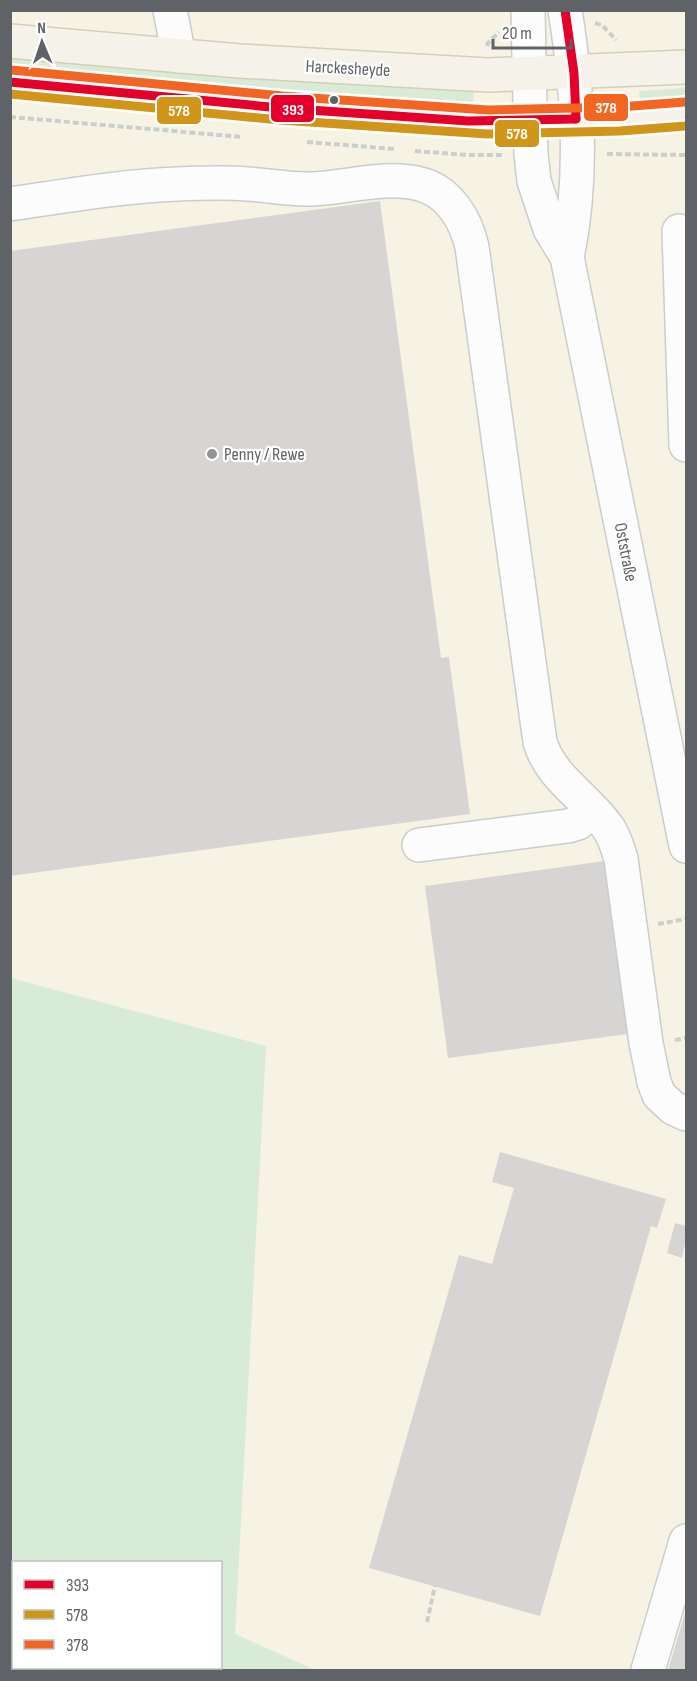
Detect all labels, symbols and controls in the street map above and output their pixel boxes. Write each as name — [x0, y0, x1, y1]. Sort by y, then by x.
north arrow — [12, 12, 72, 72]
scale bar — [493, 12, 571, 50]
text: N — [37, 19, 46, 38]
text: 20 m — [502, 23, 532, 44]
street label: Harckesheyde — [305, 56, 391, 81]
line badge: 378 — [583, 93, 629, 122]
line badge: 393 — [270, 94, 315, 123]
unlabelled marker — [328, 94, 340, 106]
line badge: 578 — [156, 96, 202, 125]
text: 378 — [595, 99, 617, 118]
text: 393 — [282, 101, 304, 120]
text: 578 — [168, 102, 190, 121]
line badge: 578 — [494, 119, 540, 148]
text: 578 — [506, 125, 528, 144]
place label: Penny / Rewe — [224, 444, 305, 465]
marker: Penny / Rewe — [205, 447, 219, 461]
street label: Oststraße — [610, 521, 641, 583]
legend — [12, 1561, 222, 1669]
text: 393 — [66, 1575, 89, 1596]
text: 578 — [66, 1605, 88, 1626]
text: 378 — [66, 1635, 89, 1656]

